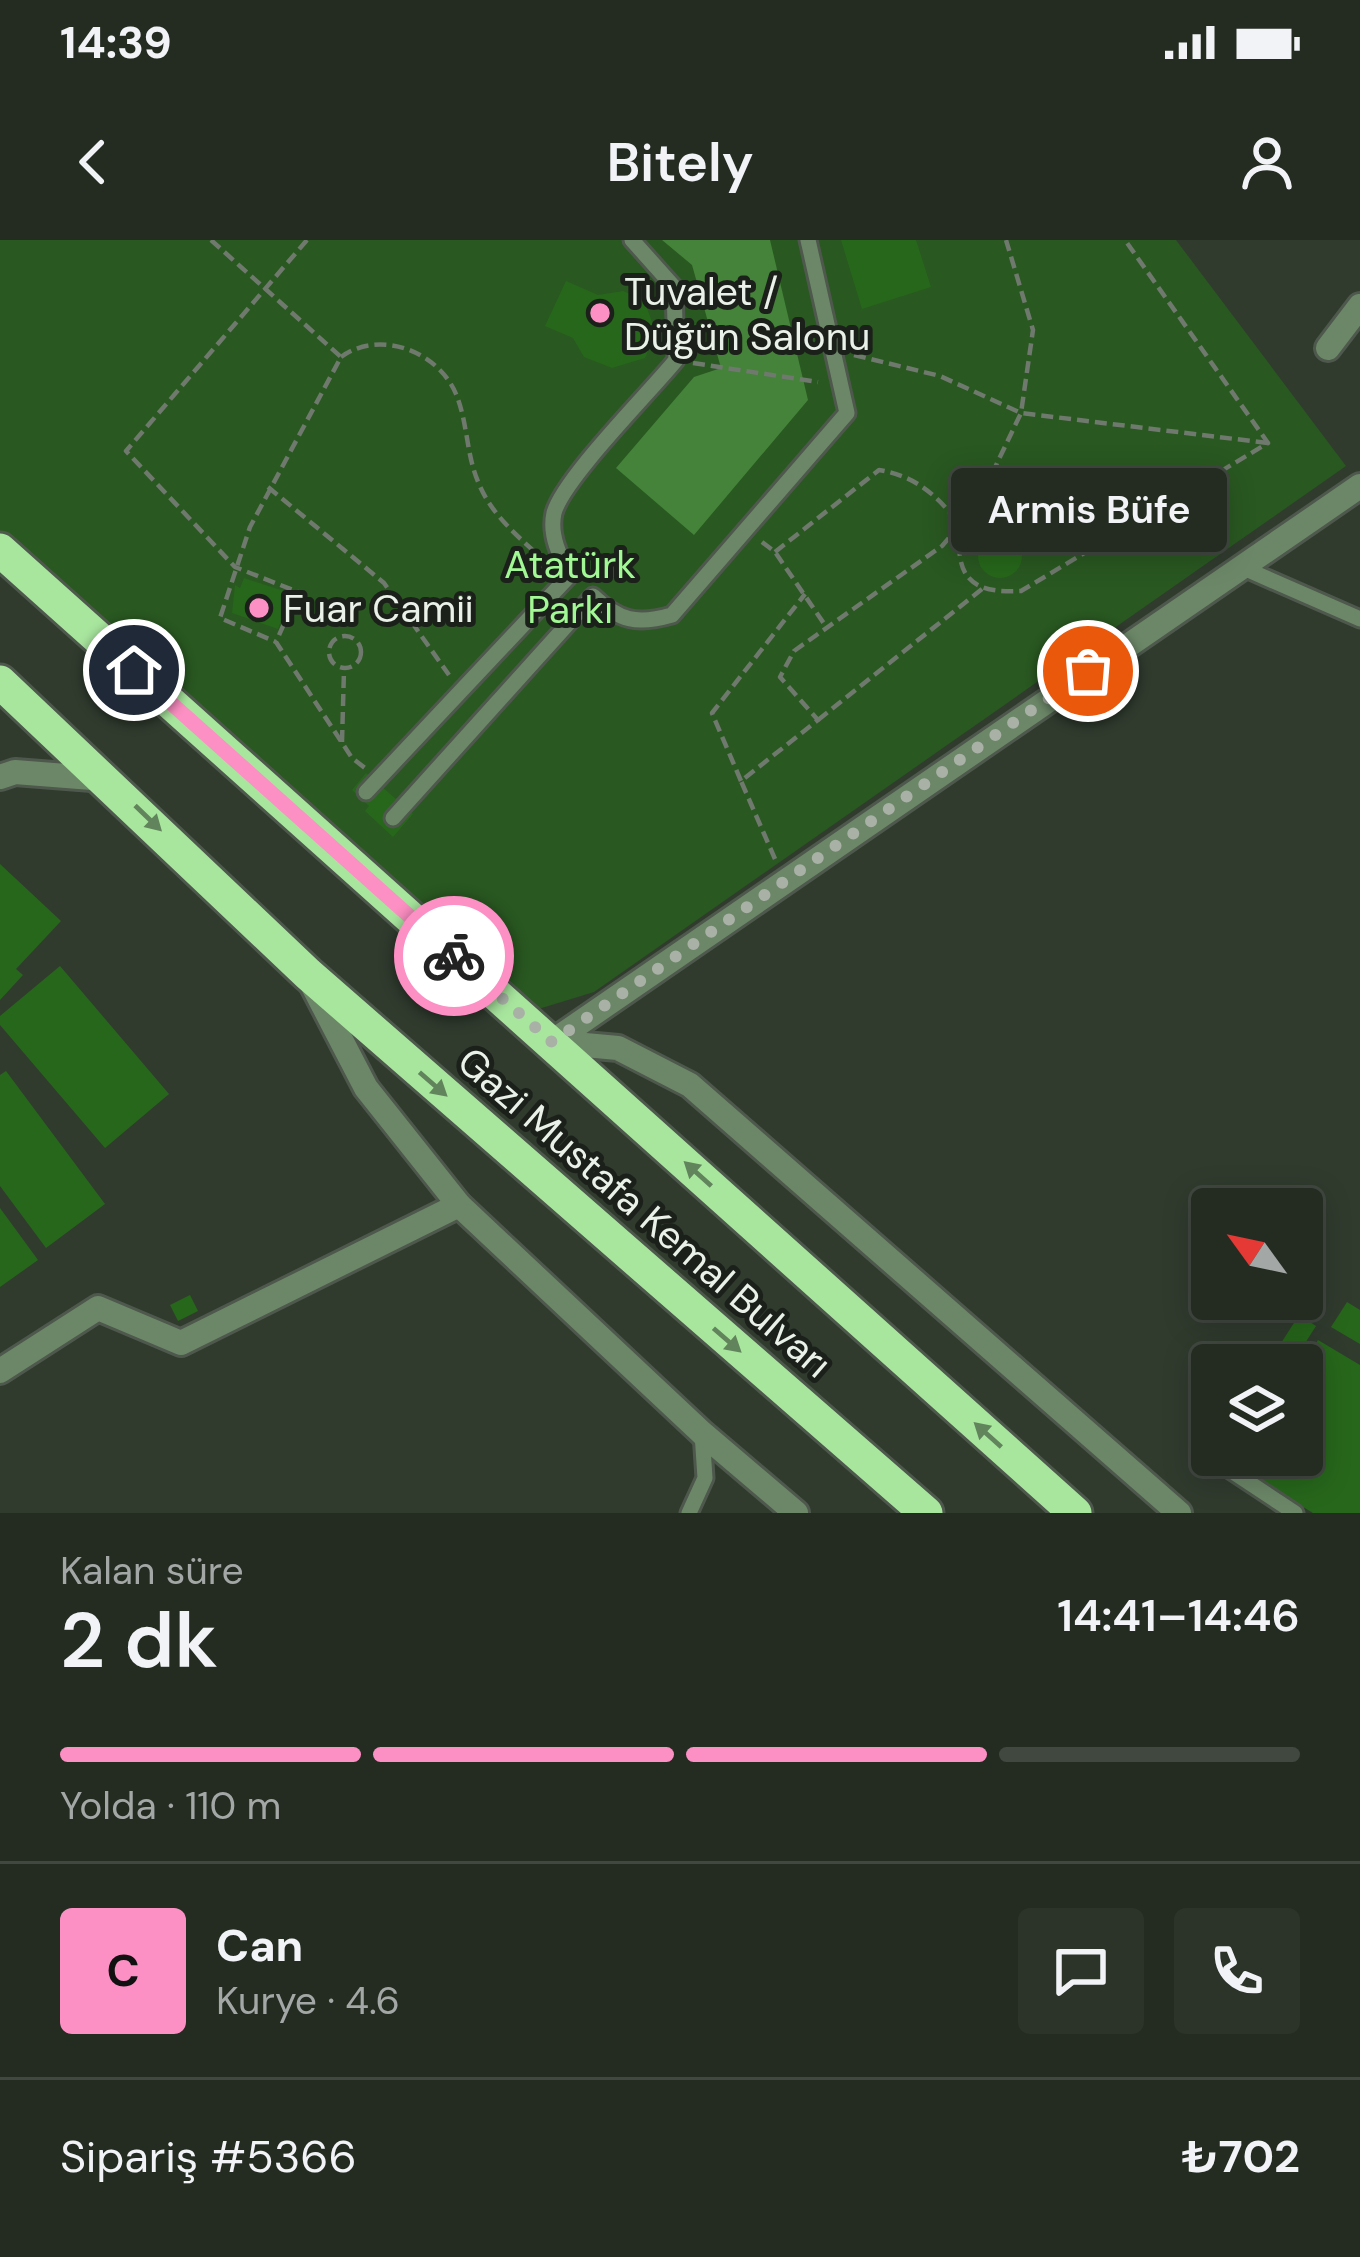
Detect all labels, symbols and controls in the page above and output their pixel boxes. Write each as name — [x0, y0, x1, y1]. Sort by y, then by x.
text: 14:39 — [60, 13, 172, 72]
text: Bitely — [606, 127, 754, 198]
icon: back — [60, 129, 126, 195]
icon: person — [1234, 129, 1300, 195]
place label: Tuvalet / Düğün Salonu — [624, 266, 870, 362]
marker: Tuvalet / Düğün Salonu — [587, 300, 613, 326]
callout: Armis Büfe — [950, 467, 1226, 551]
text: Armis Büfe — [987, 484, 1191, 535]
park label: Atatürk Parkı — [504, 539, 636, 635]
place label: Fuar Camii — [283, 583, 474, 634]
marker: Fuar Camii — [246, 595, 272, 621]
pin — [83, 619, 185, 721]
pin — [1037, 620, 1139, 722]
icon: home — [101, 637, 167, 703]
icon: bag — [1055, 638, 1121, 704]
one-way arrow — [133, 804, 162, 832]
courier — [394, 896, 514, 1016]
icon: bike — [421, 923, 487, 989]
street label: Gazi Mustafa Kemal Bulvarı — [447, 1036, 842, 1389]
one-way arrow — [419, 1070, 448, 1097]
one-way arrow — [684, 1161, 713, 1188]
north arrow — [1191, 1188, 1323, 1320]
map controls — [1191, 1188, 1323, 1476]
one-way arrow — [713, 1326, 742, 1353]
button: layers — [1191, 1344, 1323, 1476]
one-way arrow — [974, 1422, 1003, 1449]
text: Kalan süre — [60, 1545, 244, 1596]
text: 14:41–14:46 — [1057, 1586, 1300, 1645]
text: 2 dk — [60, 1590, 218, 1691]
text: Yolda · 110 m — [60, 1780, 281, 1831]
button: chat — [1018, 1908, 1144, 2034]
button: phone — [1174, 1908, 1300, 2034]
text: Can — [216, 1916, 303, 1975]
text: C — [106, 1941, 140, 2000]
text: Kurye · 4.6 — [216, 1975, 400, 2026]
text: Sipariş #5366 — [60, 2127, 357, 2186]
text: ₺702 — [1181, 2127, 1300, 2186]

